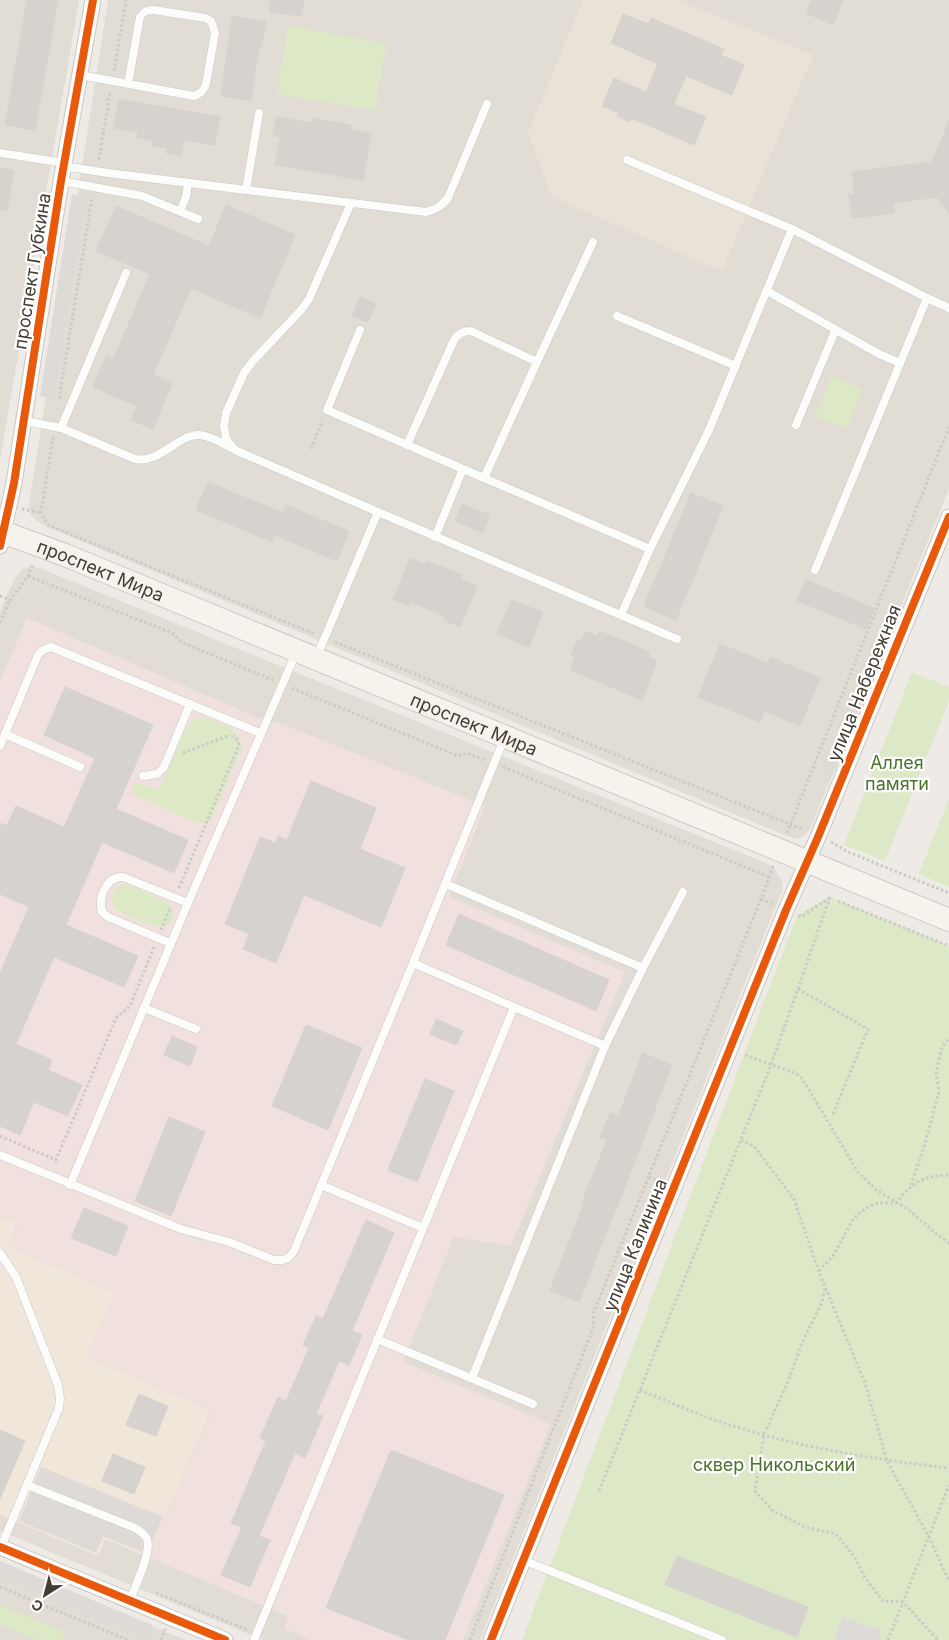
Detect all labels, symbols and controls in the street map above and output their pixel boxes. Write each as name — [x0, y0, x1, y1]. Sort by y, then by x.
street label: проспект Губкина — [9, 191, 55, 351]
street label: проспект Мира — [34, 535, 167, 605]
street label: улица Набережная — [823, 602, 905, 764]
street label: проспект Мира — [408, 688, 541, 759]
park label: Аллея памяти — [865, 752, 929, 794]
street label: улица Калинина — [599, 1175, 671, 1315]
park label: сквер Никольский — [693, 1454, 855, 1475]
north arrow — [20, 1570, 70, 1620]
text: С — [28, 1596, 46, 1616]

